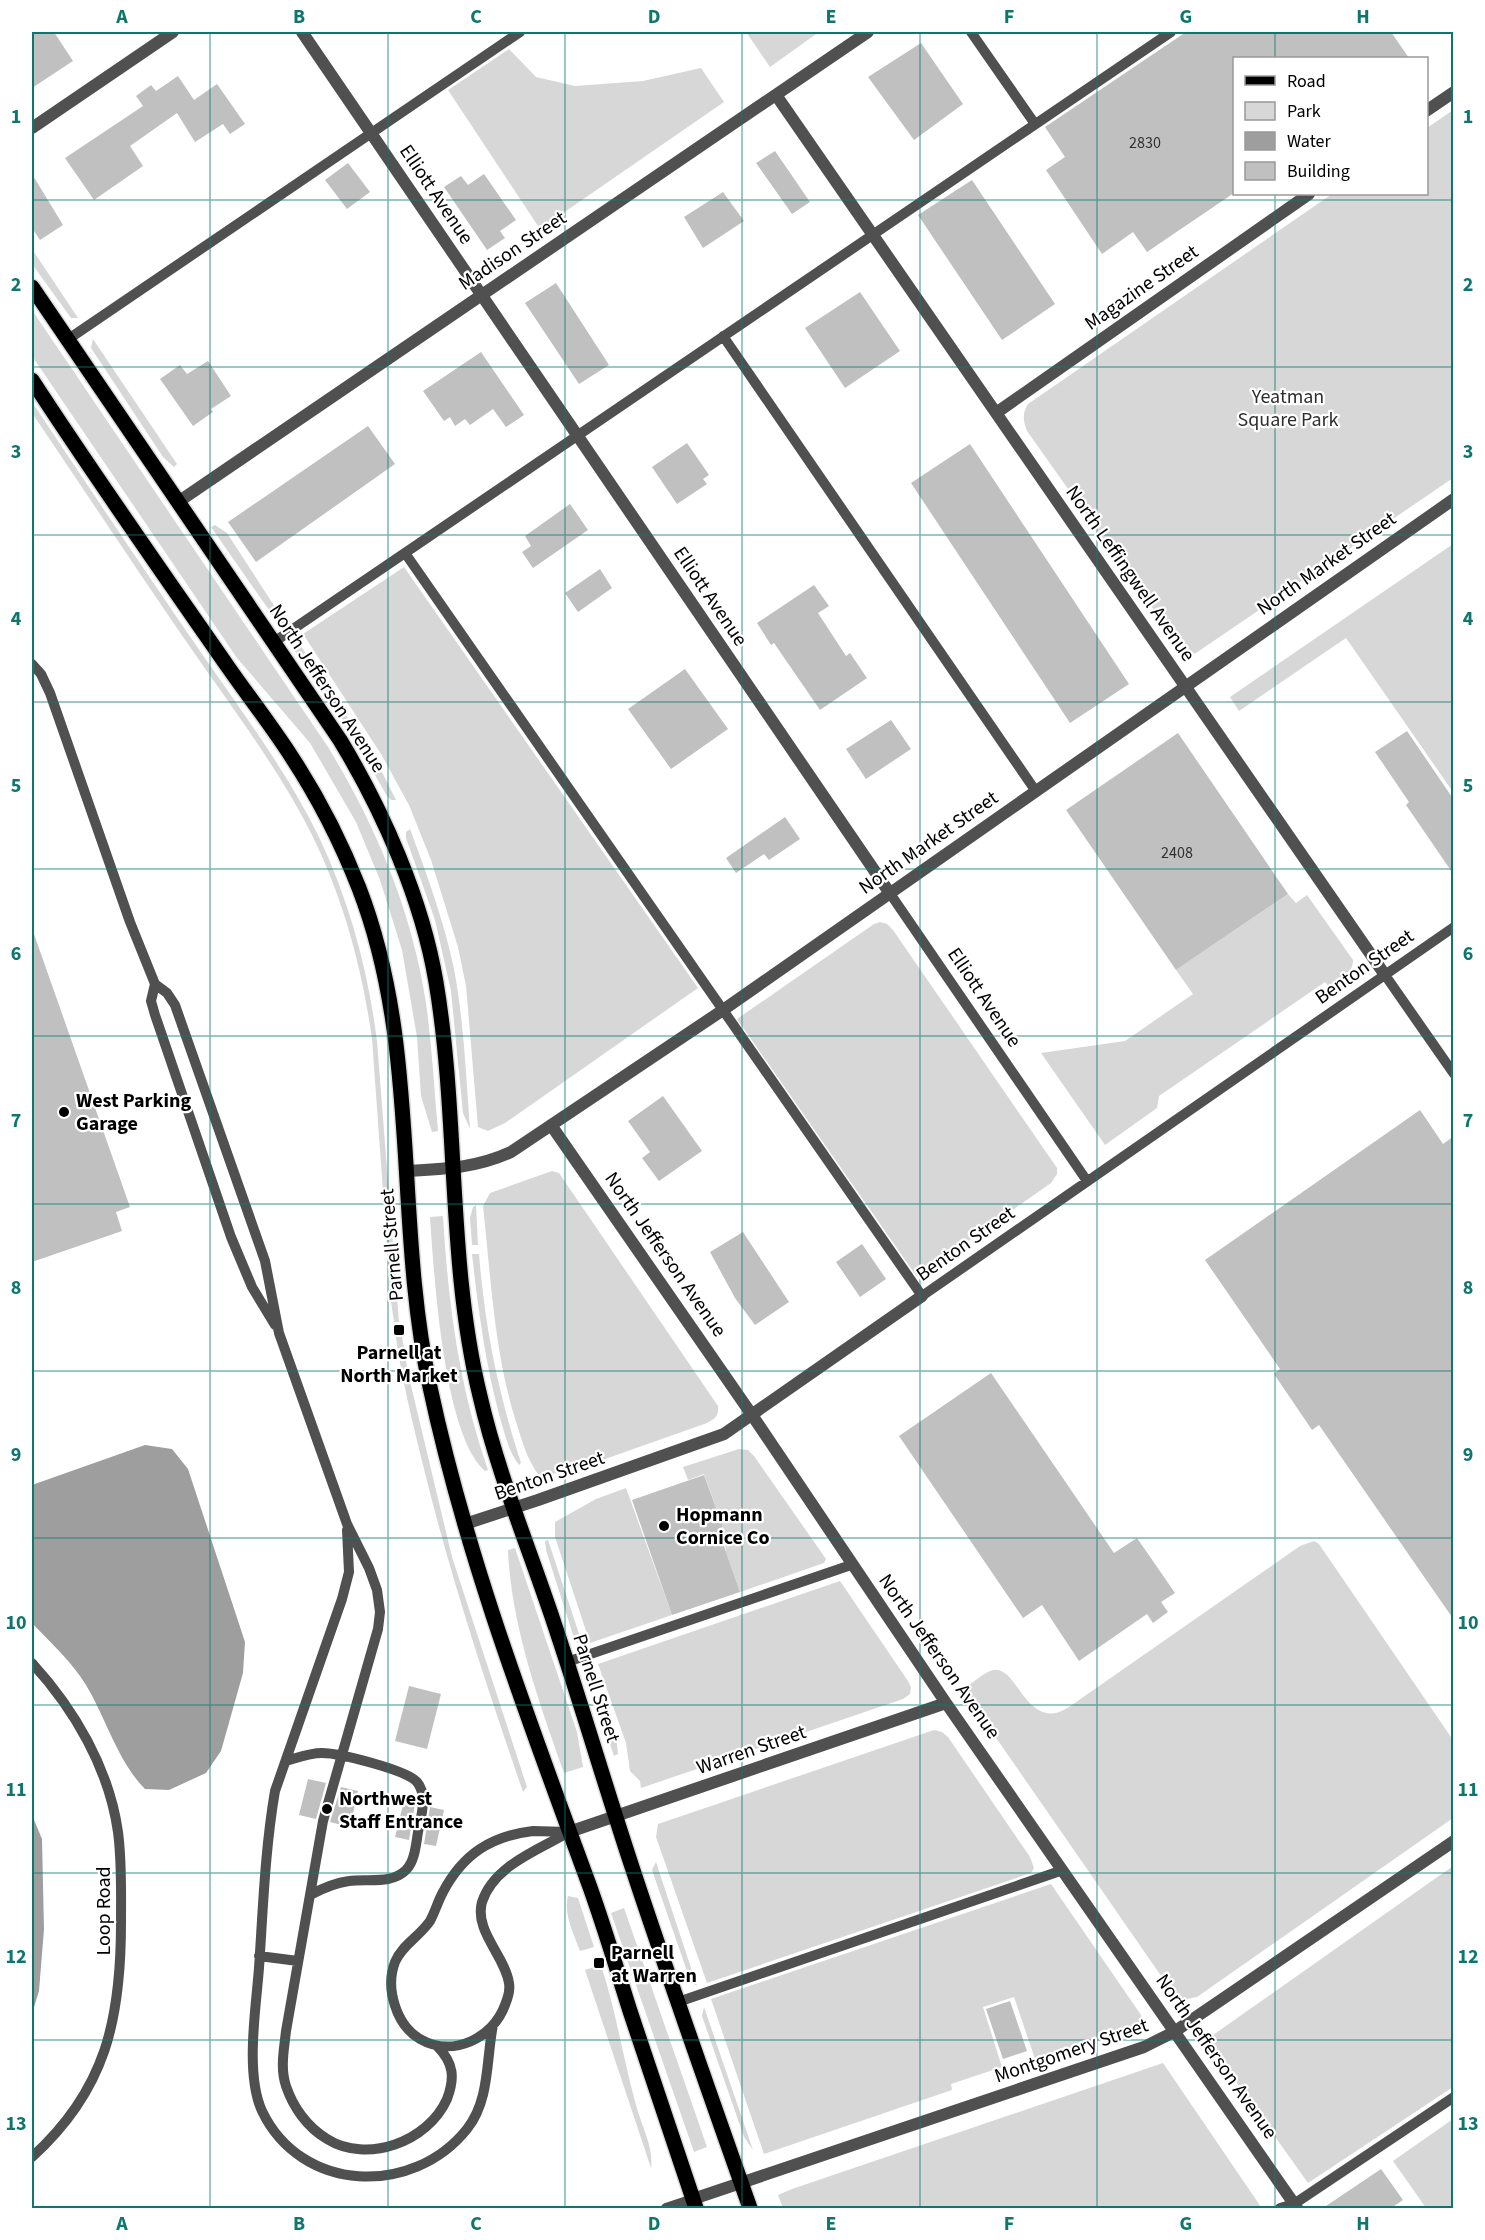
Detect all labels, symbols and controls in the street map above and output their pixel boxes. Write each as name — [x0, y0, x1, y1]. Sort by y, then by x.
text: A — [115, 3, 128, 31]
text: B — [293, 3, 305, 31]
text: C — [470, 3, 482, 31]
text: D — [648, 3, 660, 31]
text: E — [826, 3, 836, 31]
text: F — [1004, 3, 1014, 31]
text: G — [1180, 3, 1192, 31]
text: H — [1356, 3, 1370, 31]
legend — [1233, 57, 1428, 195]
text: Road — [1287, 69, 1326, 94]
text: Park — [1287, 99, 1321, 124]
text: 1 — [11, 103, 21, 131]
text: 1 — [1463, 103, 1473, 131]
text: Water — [1287, 129, 1331, 154]
house number: 2830 — [1129, 132, 1161, 154]
street label: Elliott Avenue — [392, 139, 480, 250]
text: Building — [1287, 159, 1350, 184]
street label: Madison Street — [453, 204, 572, 297]
street label: Magazine Street — [1079, 238, 1204, 337]
text: 2 — [11, 271, 21, 299]
text: 2 — [1463, 271, 1473, 299]
park label: Yeatman Square Park — [1238, 383, 1338, 434]
text: 3 — [11, 438, 21, 466]
text: 3 — [1463, 438, 1473, 466]
street label: North Leffingwell Avenue — [1059, 480, 1202, 667]
street label: North Market Street — [1251, 505, 1402, 622]
street label: Elliott Avenue — [666, 541, 754, 652]
street label: North Jefferson Avenue — [262, 599, 392, 778]
text: 4 — [11, 605, 22, 633]
text: 4 — [1463, 605, 1474, 633]
text: 5 — [11, 772, 21, 800]
text: 5 — [1463, 772, 1473, 800]
street label: North Market Street — [853, 784, 1004, 901]
house number: 2408 — [1161, 842, 1193, 864]
street label: Benton Street — [1309, 922, 1420, 1011]
text: 6 — [11, 940, 21, 968]
text: 6 — [1463, 940, 1473, 968]
street label: Elliott Avenue — [940, 942, 1028, 1053]
place label: West Parking Garage — [76, 1087, 191, 1138]
marker: West Parking Garage — [57, 1105, 71, 1119]
text: 7 — [11, 1107, 21, 1135]
text: 7 — [1463, 1107, 1473, 1135]
street label: North Jefferson Avenue — [598, 1166, 733, 1343]
street label: Parnell Street — [373, 1187, 411, 1302]
street label: Benton Street — [910, 1199, 1021, 1288]
text: 8 — [11, 1274, 21, 1302]
text: 8 — [1463, 1274, 1473, 1302]
marker: Parnell at North Market — [392, 1323, 406, 1337]
place label: Parnell at North Market — [340, 1339, 458, 1390]
text: 9 — [11, 1441, 21, 1469]
text: 9 — [1463, 1441, 1473, 1469]
street label: Benton Street — [490, 1444, 608, 1508]
place label: Hopmann Cornice Co — [676, 1501, 770, 1552]
marker: Hopmann Cornice Co — [657, 1519, 671, 1533]
street label: North Jefferson Avenue — [872, 1568, 1007, 1745]
text: 10 — [5, 1609, 27, 1637]
text: 10 — [1457, 1609, 1479, 1637]
street label: Parnell Street — [565, 1630, 627, 1746]
street label: Warren Street — [693, 1718, 810, 1782]
text: 11 — [5, 1776, 27, 1804]
text: 11 — [1457, 1776, 1479, 1804]
place label: Northwest Staff Entrance — [339, 1785, 463, 1836]
marker: Northwest Staff Entrance — [320, 1802, 334, 1816]
street label: Loop Road — [90, 1866, 118, 1956]
place label: Parnell at Warren — [611, 1939, 697, 1990]
text: 12 — [5, 1943, 27, 1971]
text: 12 — [1457, 1943, 1479, 1971]
marker: Parnell at Warren — [592, 1956, 606, 1970]
street label: North Jefferson Avenue — [1149, 1968, 1284, 2145]
street label: Montgomery Street — [991, 2011, 1152, 2090]
text: 13 — [5, 2110, 27, 2138]
text: 13 — [1457, 2110, 1479, 2138]
text: A — [115, 2210, 128, 2238]
text: B — [293, 2210, 305, 2238]
text: C — [470, 2210, 482, 2238]
text: D — [648, 2210, 660, 2238]
text: E — [826, 2210, 836, 2238]
text: F — [1004, 2210, 1014, 2238]
text: G — [1180, 2210, 1192, 2238]
text: H — [1356, 2210, 1370, 2238]

